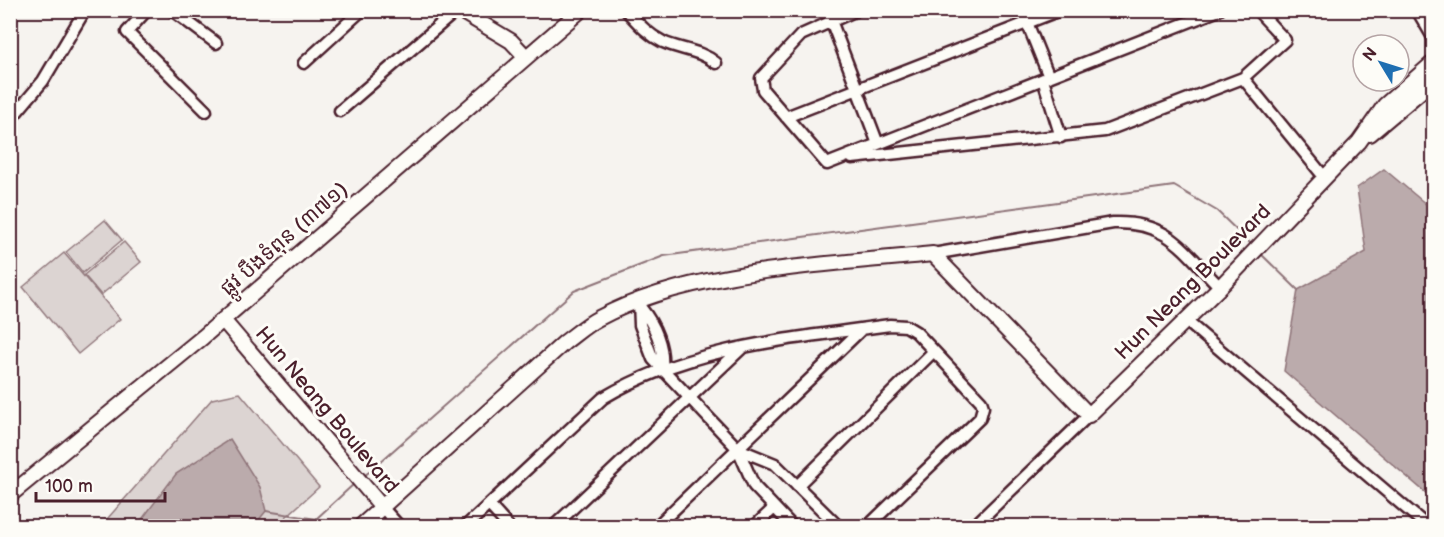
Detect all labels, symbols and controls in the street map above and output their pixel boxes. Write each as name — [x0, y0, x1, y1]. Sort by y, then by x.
north arrow — [1351, 33, 1411, 93]
text: N — [1359, 44, 1382, 65]
street label: ផ្លូវ បឹងទំពុន (៣៧១) — [215, 177, 357, 306]
street label: Hun Neang Boulevard — [1110, 199, 1276, 365]
street label: Hun Neang Boulevard — [250, 322, 404, 498]
scale bar — [36, 465, 165, 503]
text: 100 m — [45, 476, 93, 497]

